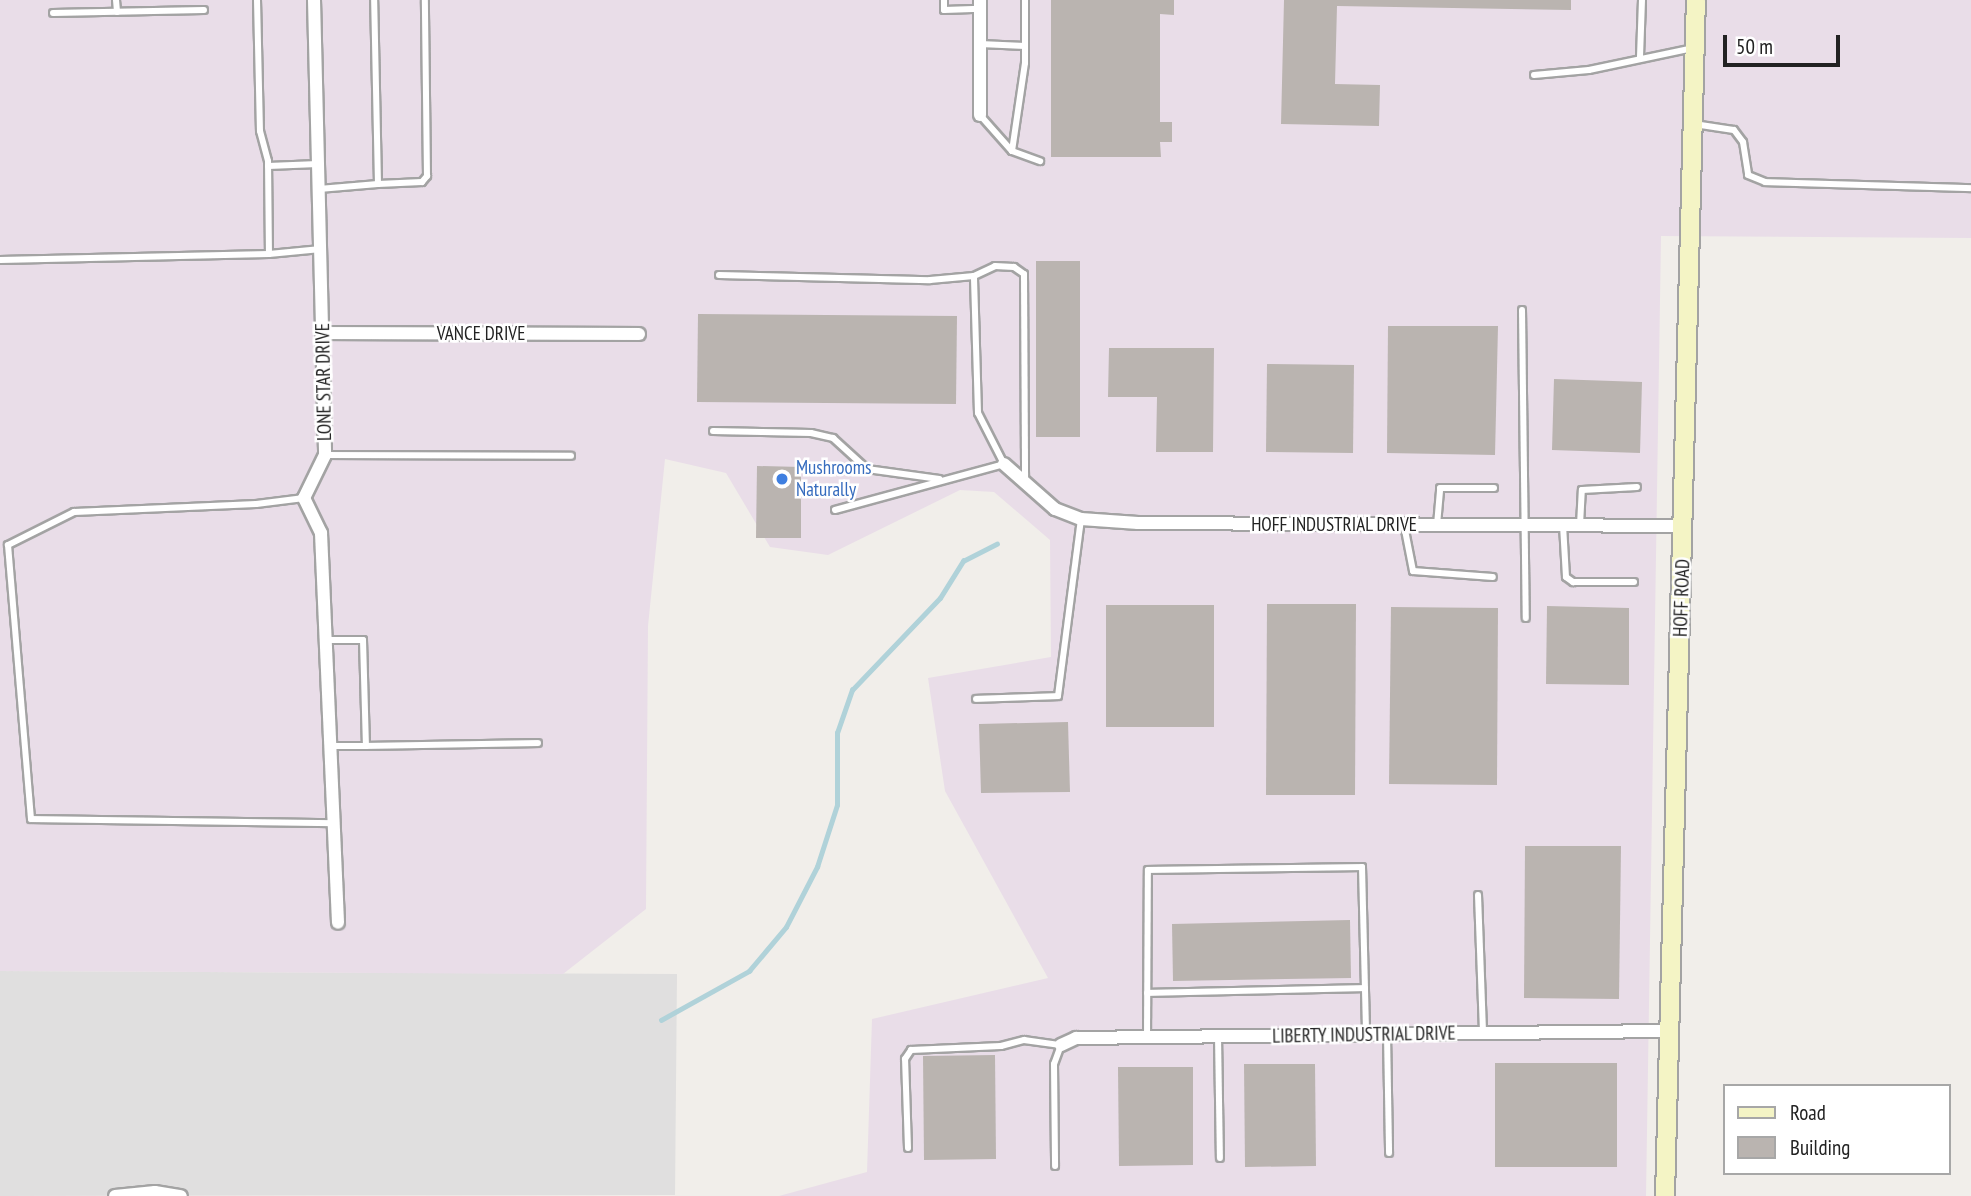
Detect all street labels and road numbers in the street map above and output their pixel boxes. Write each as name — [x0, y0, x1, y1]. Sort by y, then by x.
street label: LONE STAR DRIVE — [312, 323, 336, 441]
street label: VANCE DRIVE — [437, 323, 525, 345]
street label: HOFF INDUSTRIAL DRIVE — [1251, 514, 1417, 536]
street label: HOFF ROAD — [1669, 559, 1695, 637]
street label: LIBERTY INDUSTRIAL DRIVE — [1272, 1022, 1456, 1048]

